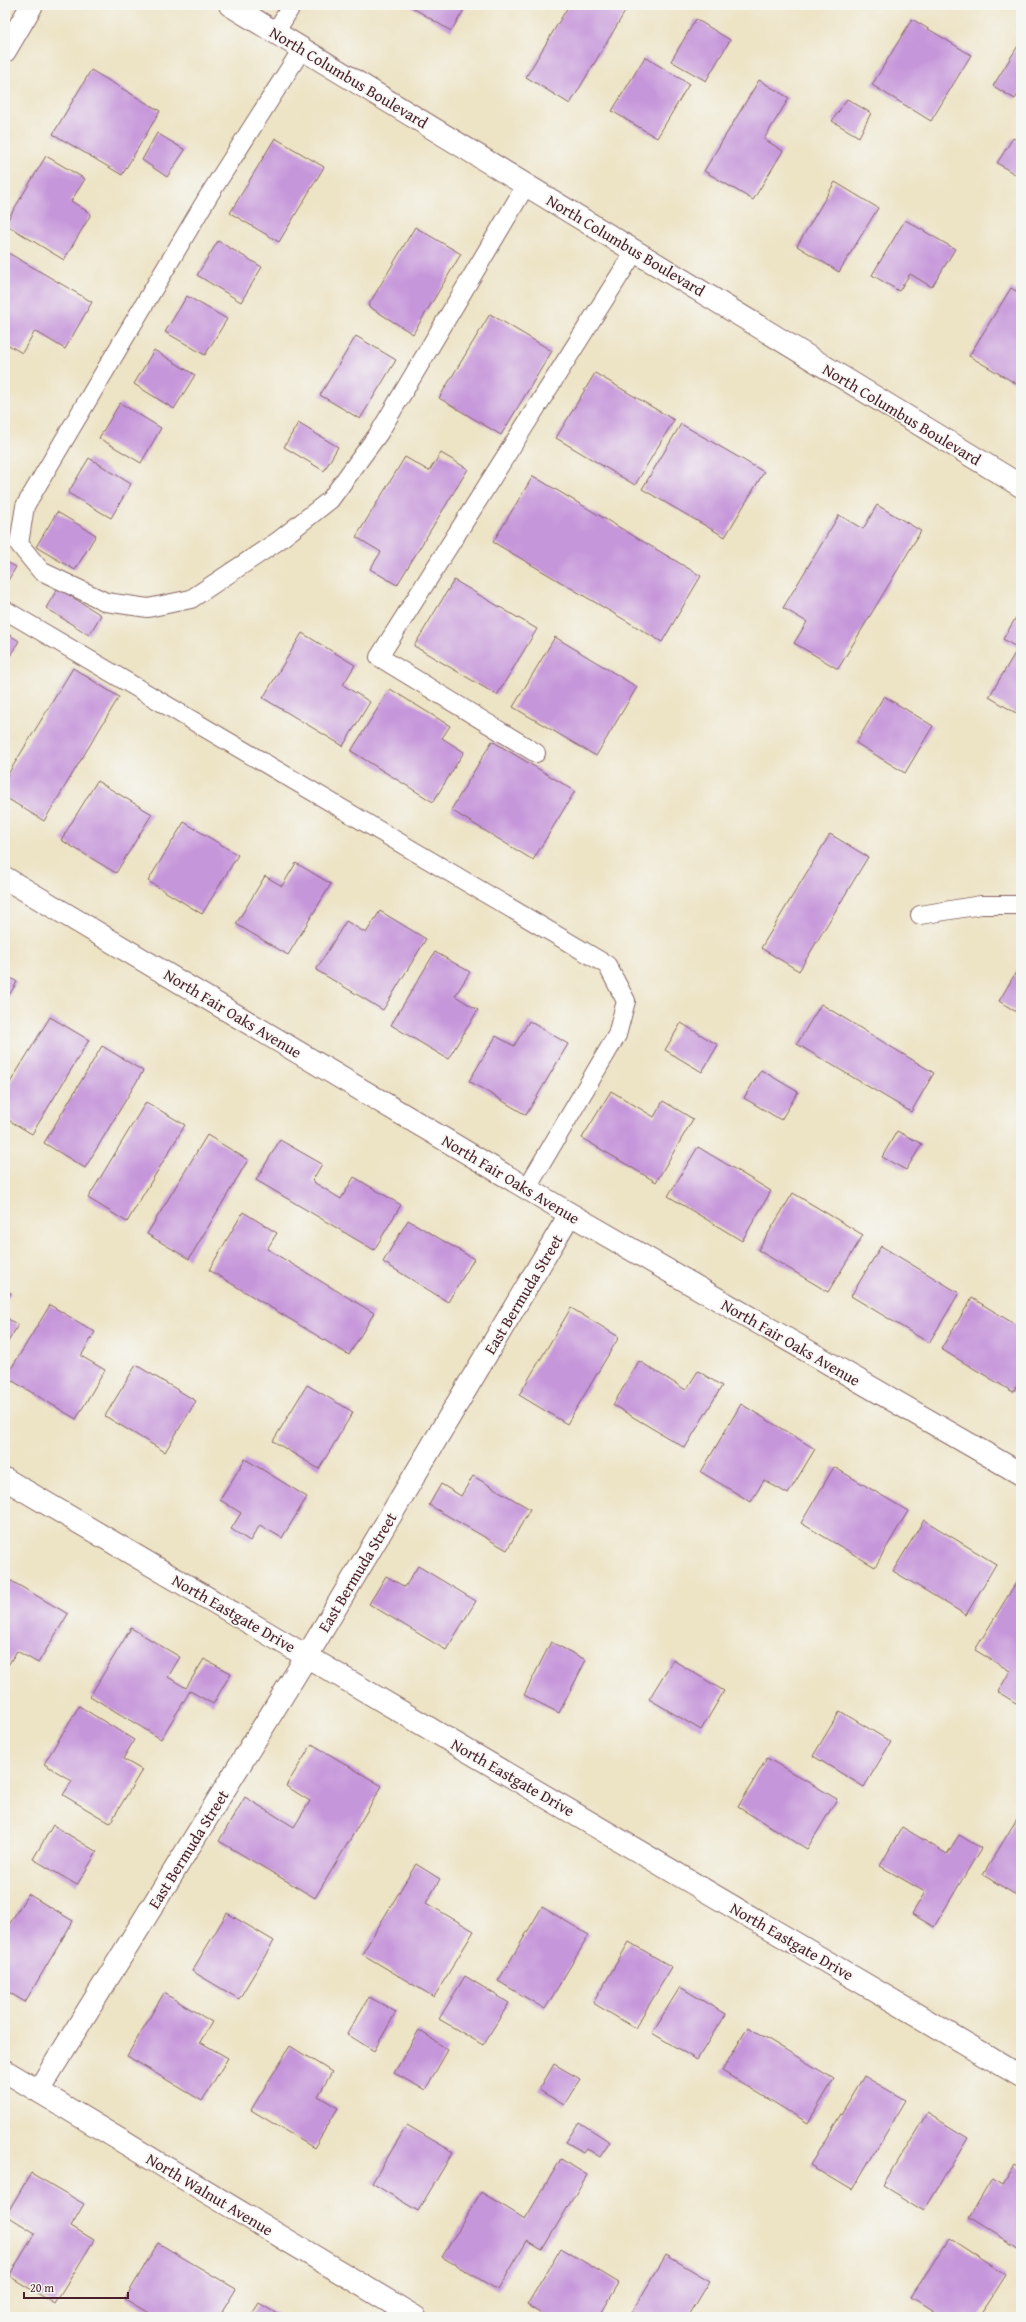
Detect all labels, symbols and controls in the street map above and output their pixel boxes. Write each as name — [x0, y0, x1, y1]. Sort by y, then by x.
street label: North Columbus Boulevard — [265, 20, 433, 134]
street label: North Columbus Boulevard — [542, 188, 710, 302]
street label: North Columbus Boulevard — [818, 357, 986, 471]
street label: North Fair Oaks Avenue — [159, 962, 307, 1064]
street label: North Fair Oaks Avenue — [437, 1128, 585, 1230]
street label: East Bermuda Street — [478, 1229, 569, 1359]
street label: North Fair Oaks Avenue — [717, 1292, 865, 1392]
street label: East Bermuda Street — [312, 1507, 403, 1637]
street label: North Eastgate Drive — [168, 1568, 300, 1658]
street label: North Eastgate Drive — [447, 1732, 579, 1822]
street label: East Bermuda Street — [142, 1785, 234, 1913]
street label: North Eastgate Drive — [726, 1896, 858, 1986]
street label: North Walnut Avenue — [142, 2147, 278, 2241]
scale bar — [24, 2274, 128, 2300]
text: 20 m — [30, 2279, 54, 2296]

